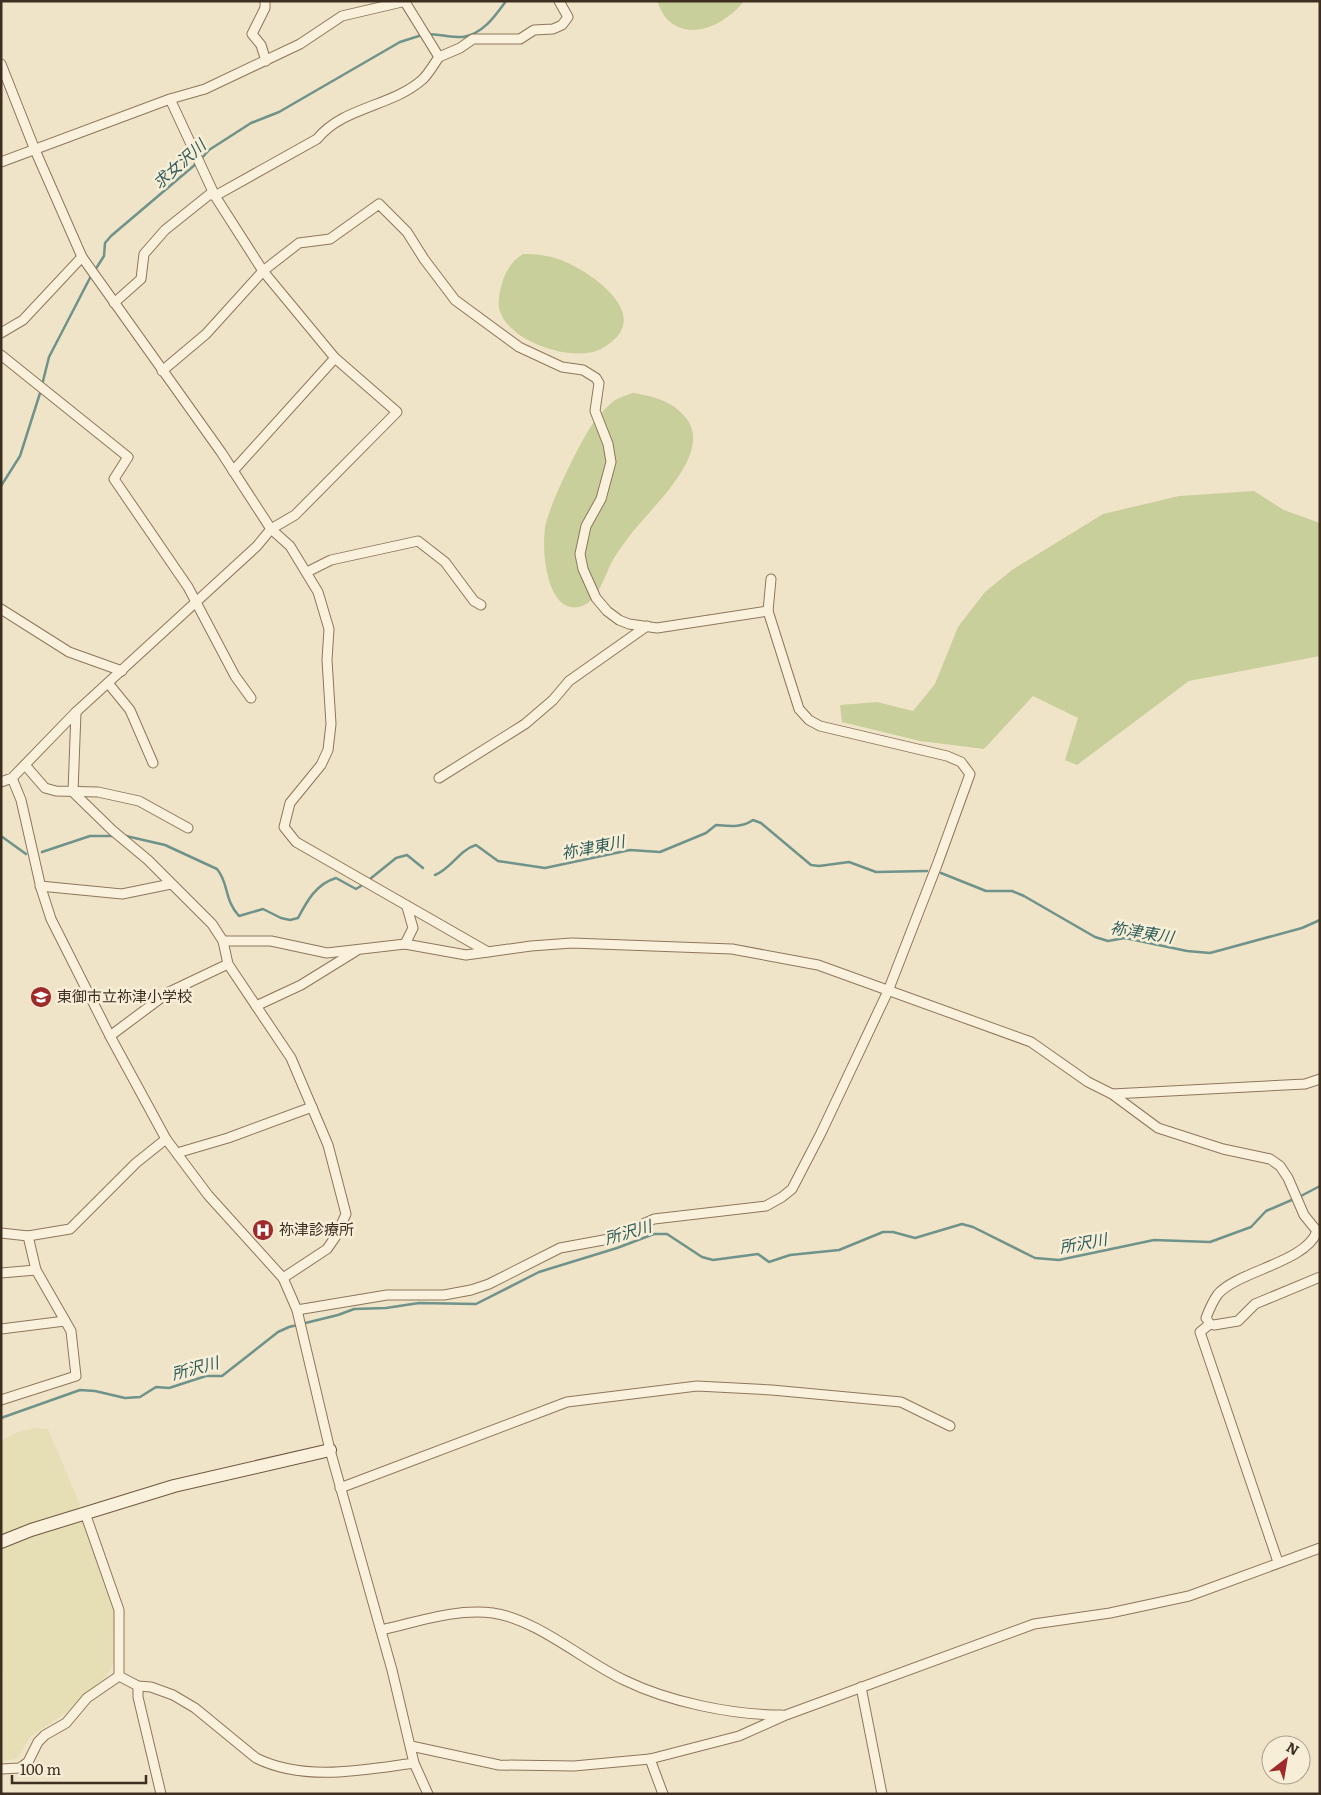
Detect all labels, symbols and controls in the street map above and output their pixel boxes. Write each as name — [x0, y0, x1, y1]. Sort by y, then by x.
water label: 求女沢川 — [147, 132, 212, 194]
water label: 祢津東川 — [559, 828, 628, 864]
water label: 祢津東川 — [1109, 914, 1178, 948]
place label: 東御市立祢津小学校 — [57, 984, 192, 1007]
school or university icon: 東御市立祢津小学校 — [29, 985, 53, 1009]
water label: 所沢川 — [601, 1212, 656, 1249]
place label: 祢津診療所 — [279, 1217, 354, 1240]
hospital icon: 祢津診療所 — [251, 1218, 275, 1242]
water label: 所沢川 — [1057, 1226, 1111, 1258]
water label: 所沢川 — [168, 1349, 223, 1385]
north arrow — [1261, 1735, 1311, 1785]
text: N — [1283, 1736, 1304, 1760]
scale bar — [12, 1752, 146, 1784]
text: 100 m — [20, 1757, 61, 1780]

